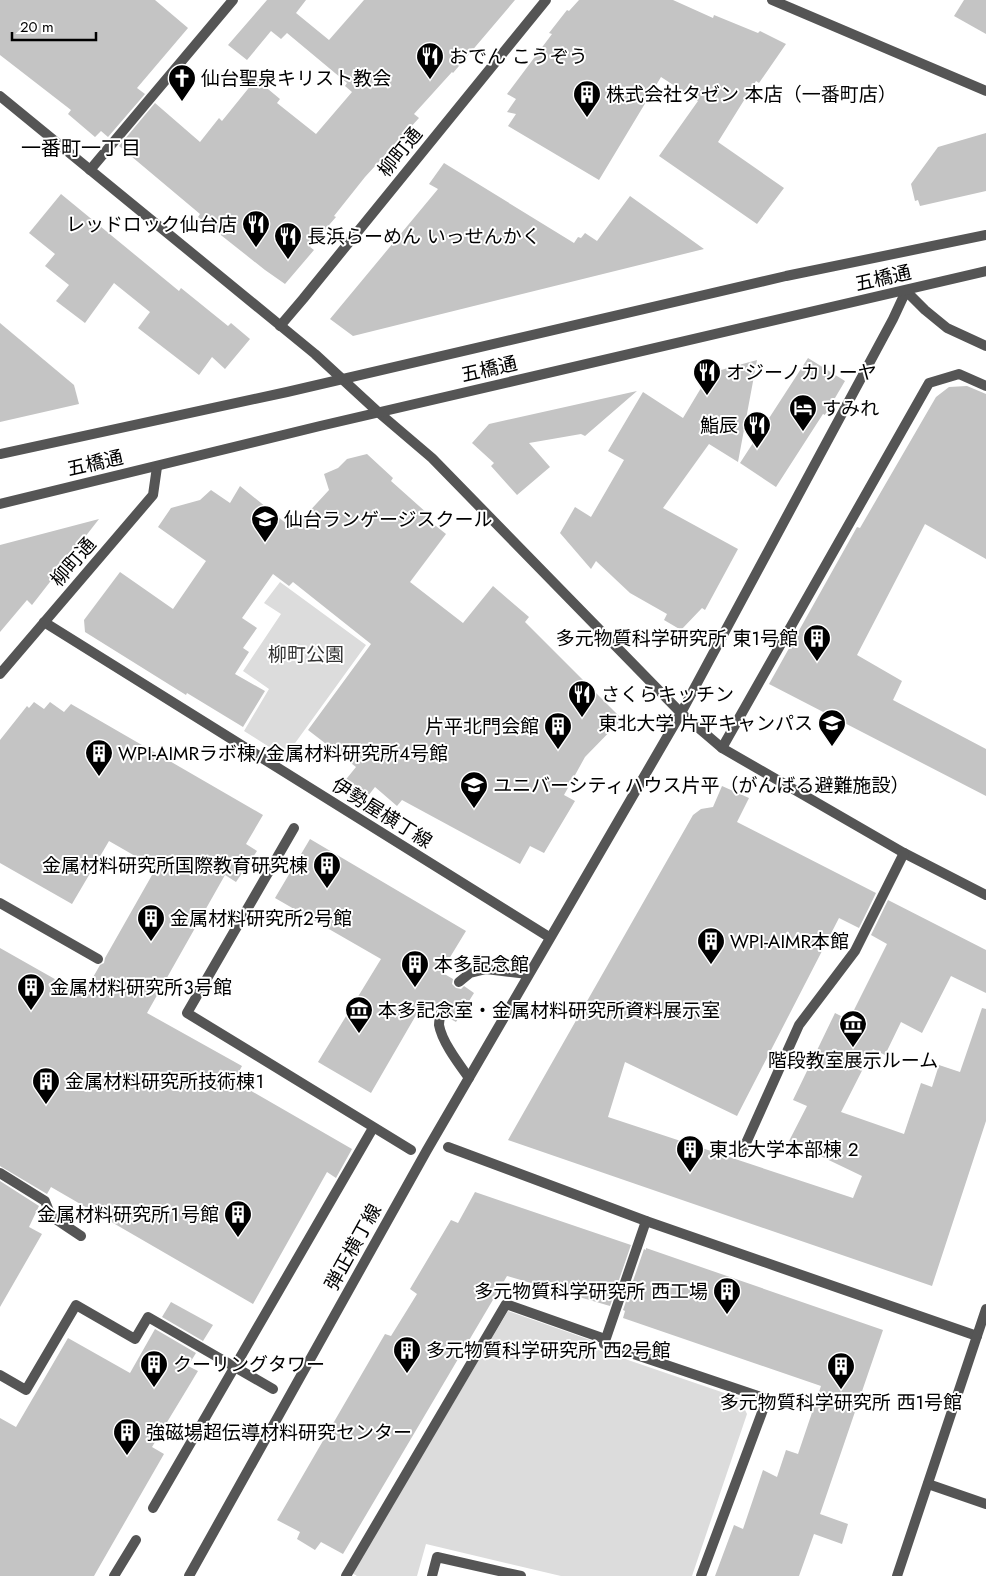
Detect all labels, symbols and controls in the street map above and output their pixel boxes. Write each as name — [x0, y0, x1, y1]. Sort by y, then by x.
scale bar — [12, 10, 96, 42]
text: 20 m — [20, 16, 54, 38]
restaurant icon: おでん こうぞう — [415, 41, 445, 80]
place label: おでん こうぞう — [449, 43, 588, 70]
church icon: 仙台聖泉キリスト教会 — [167, 63, 197, 102]
place label: 仙台聖泉キリスト教会 — [201, 65, 391, 92]
building icon: 株式会社タゼン 本店（一番町店） — [572, 79, 602, 118]
place label: 株式会社タゼン 本店（一番町店） — [606, 81, 897, 108]
street label: 柳町通 — [372, 121, 428, 183]
district label: 一番町一丁目 — [21, 134, 141, 163]
restaurant icon: レッドロック仙台店 — [241, 209, 271, 248]
place label: レッドロック仙台店 — [66, 211, 237, 238]
restaurant icon: 長浜らーめん いっせんかく — [273, 221, 303, 260]
place label: 長浜らーめん いっせんかく — [307, 223, 541, 250]
street label: 五橋通 — [852, 258, 914, 298]
street label: 五橋通 — [458, 349, 520, 389]
restaurant icon: オジーノカリーヤ — [692, 357, 722, 396]
place label: オジーノカリーヤ — [726, 359, 877, 386]
hotel icon: すみれ — [788, 393, 818, 432]
place label: すみれ — [822, 395, 879, 422]
restaurant icon: 鮨辰 — [742, 410, 772, 449]
place label: 鮨辰 — [700, 412, 738, 439]
street label: 五橋通 — [64, 443, 126, 483]
school or university icon: 仙台ランゲージスクール — [250, 504, 280, 543]
place label: 仙台ランゲージスクール — [284, 506, 493, 533]
street label: 柳町通 — [44, 532, 102, 592]
building icon: 多元物質科学研究所 東1号館 — [802, 623, 832, 662]
place label: 多元物質科学研究所 東1号館 — [556, 625, 798, 652]
park label: 柳町公園 — [268, 641, 344, 668]
restaurant icon: さくらキッチン — [567, 679, 597, 718]
place label: さくらキッチン — [601, 681, 734, 708]
school or university icon: 東北大学 片平キャンパス — [817, 708, 847, 747]
place label: 東北大学 片平キャンパス — [598, 710, 813, 737]
building icon: 片平北門会館 — [543, 711, 573, 750]
place label: 片平北門会館 — [425, 713, 539, 740]
building icon: WPI-AIMRラボ棟/金属材料研究所４号館 — [84, 738, 114, 777]
place label: WPI-AIMRラボ棟/金属材料研究所４号館 — [118, 740, 448, 767]
school or university icon: ユニバーシティハウス片平（がんばる避難施設） — [459, 770, 489, 809]
street label: 伊勢屋横丁線 — [327, 771, 437, 855]
place label: ユニバーシティハウス片平（がんばる避難施設） — [493, 772, 909, 799]
building icon: 金属材料研究所国際教育研究棟 — [312, 850, 342, 889]
place label: 金属材料研究所国際教育研究棟 — [42, 852, 308, 879]
building icon: 金属材料研究所２号館 — [136, 903, 166, 942]
place label: 金属材料研究所２号館 — [170, 905, 352, 932]
building icon: WPI-AIMR本館 — [696, 926, 726, 965]
place label: WPI-AIMR本館 — [730, 928, 849, 955]
building icon: 本多記念館 — [400, 949, 430, 988]
place label: 本多記念館 — [434, 951, 529, 978]
building icon: 金属材料研究所３号館 — [16, 972, 46, 1011]
place label: 金属材料研究所３号館 — [50, 974, 232, 1001]
museum icon: 本多記念室・金属材料研究所資料展示室 — [344, 995, 374, 1034]
place label: 本多記念室・金属材料研究所資料展示室 — [378, 997, 720, 1024]
museum icon: 階段教室展示ルーム — [838, 1009, 868, 1048]
place label: 階段教室展示ルーム — [768, 1047, 938, 1074]
building icon: 金属材料研究所技術棟１ — [31, 1066, 61, 1105]
place label: 金属材料研究所技術棟１ — [65, 1068, 266, 1095]
building icon: 東北大学本部棟 2 — [675, 1134, 705, 1173]
place label: 東北大学本部棟 2 — [709, 1136, 859, 1163]
building icon: 金属材料研究所１号館 — [223, 1199, 253, 1238]
street label: 弾正横丁線 — [318, 1199, 388, 1295]
place label: 金属材料研究所１号館 — [37, 1201, 219, 1228]
building icon: 多元物質科学研究所 西工場 — [712, 1276, 742, 1315]
place label: 多元物質科学研究所 西工場 — [474, 1278, 708, 1305]
building icon: 多元物質科学研究所 西2号館 — [392, 1335, 422, 1374]
place label: 多元物質科学研究所 西2号館 — [426, 1337, 671, 1364]
building icon: クーリングタワー — [139, 1349, 169, 1388]
place label: クーリングタワー — [173, 1351, 325, 1378]
building icon: 多元物質科学研究所 西1号館 — [826, 1351, 856, 1390]
place label: 多元物質科学研究所 西1号館 — [720, 1389, 962, 1416]
building icon: 強磁場超伝導材料研究センター — [112, 1417, 142, 1456]
place label: 強磁場超伝導材料研究センター — [146, 1419, 412, 1446]

